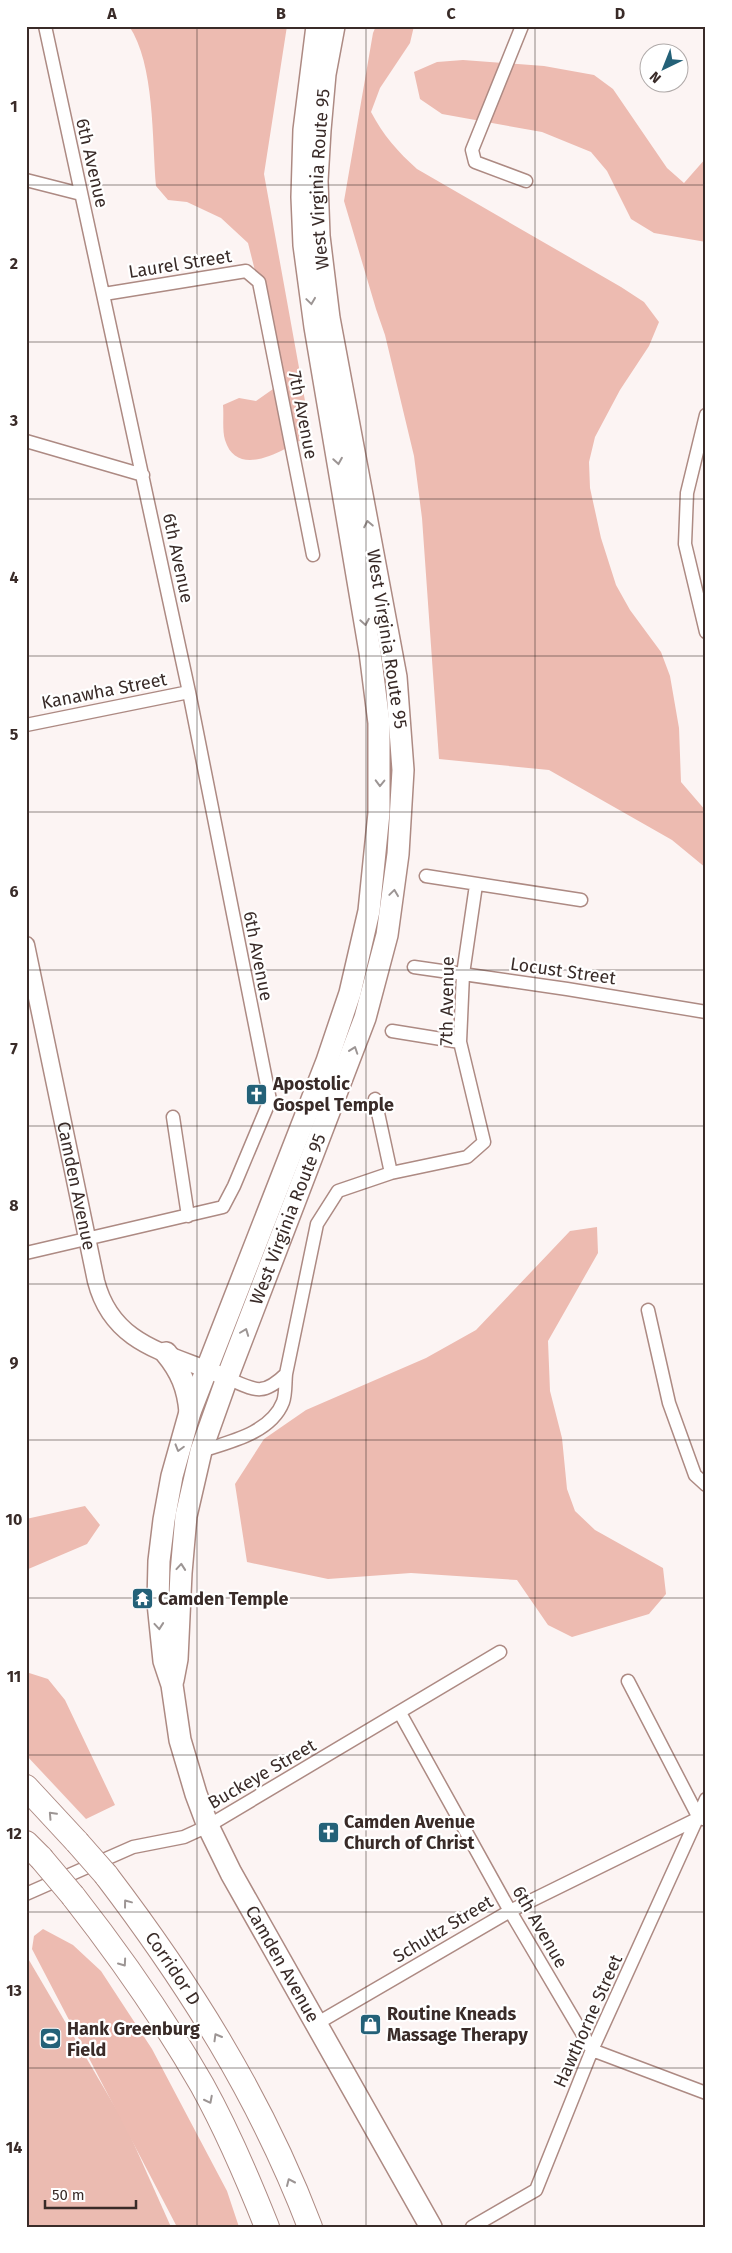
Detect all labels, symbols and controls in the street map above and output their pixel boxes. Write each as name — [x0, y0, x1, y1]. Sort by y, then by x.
text: A — [106, 4, 117, 23]
text: B — [276, 4, 286, 23]
text: C — [446, 4, 456, 23]
text: D — [615, 4, 625, 23]
north arrow — [640, 42, 690, 92]
text: N — [646, 68, 665, 87]
street label: West Virginia Route 95 — [306, 88, 335, 271]
text: 1 — [10, 97, 18, 116]
street label: 6th Avenue — [71, 116, 113, 210]
street label: Laurel Street — [127, 245, 234, 283]
text: 2 — [10, 254, 18, 273]
one-way arrow — [305, 297, 315, 305]
street label: 7th Avenue — [284, 369, 322, 461]
text: 3 — [9, 411, 18, 430]
one-way arrow — [332, 457, 342, 466]
street label: 6th Avenue — [158, 511, 198, 605]
one-way arrow — [364, 519, 374, 528]
street label: West Virginia Route 95 — [362, 548, 412, 730]
text: 4 — [9, 568, 19, 587]
one-way arrow — [359, 617, 369, 626]
street label: Kanawha Street — [39, 668, 169, 714]
text: 5 — [10, 725, 19, 744]
one-way arrow — [375, 780, 385, 787]
text: 6 — [9, 882, 19, 901]
one-way arrow — [388, 889, 399, 897]
street label: 6th Avenue — [239, 909, 277, 1003]
street label: Locust Street — [509, 953, 618, 989]
street label: 7th Avenue — [435, 956, 459, 1046]
text: 7 — [10, 1039, 18, 1058]
one-way arrow — [348, 1047, 358, 1055]
place label: Apostolic Gospel Temple — [272, 1073, 394, 1116]
church icon: Apostolic Gospel Temple — [245, 1082, 269, 1106]
street label: Camden Avenue — [52, 1120, 100, 1252]
street label: West Virginia Route 95 — [245, 1130, 331, 1308]
text: 8 — [9, 1196, 19, 1215]
one-way arrow — [239, 1329, 249, 1337]
text: 9 — [10, 1353, 19, 1372]
one-way arrow — [174, 1444, 184, 1452]
text: 10 — [6, 1510, 22, 1529]
one-way arrow — [175, 1563, 186, 1571]
temple icon: Camden Temple — [130, 1587, 154, 1611]
place label: Camden Temple — [158, 1588, 289, 1610]
one-way arrow — [153, 1622, 164, 1630]
text: 11 — [7, 1667, 21, 1686]
street label: Buckeye Street — [204, 1734, 320, 1814]
one-way arrow — [49, 1811, 58, 1820]
place label: Camden Avenue Church of Christ — [344, 1811, 476, 1854]
church icon: Camden Avenue Church of Christ — [316, 1820, 340, 1844]
text: 12 — [6, 1824, 22, 1843]
street label: 6th Avenue — [508, 1882, 572, 1972]
street label: Schultz Street — [389, 1890, 497, 1967]
one-way arrow — [124, 1900, 132, 1909]
street label: Camden Avenue — [241, 1902, 324, 2026]
street label: Corridor D — [140, 1928, 205, 2009]
street label: Hawthorne Street — [549, 1951, 627, 2091]
one-way arrow — [117, 1957, 126, 1967]
text: 13 — [6, 1981, 22, 2000]
place label: Routine Kneads Massage Therapy — [387, 2003, 528, 2046]
shop icon: Routine Kneads Massage Therapy — [359, 2012, 383, 2036]
place label: Hank Greenburg Field — [67, 2018, 200, 2061]
sports icon: Hank Greenburg Field — [39, 2027, 63, 2051]
one-way arrow — [213, 2034, 223, 2043]
one-way arrow — [203, 2095, 213, 2104]
text: 14 — [6, 2138, 22, 2157]
scale bar — [45, 2178, 136, 2210]
one-way arrow — [286, 2178, 297, 2187]
text: 50 m — [52, 2186, 85, 2204]

